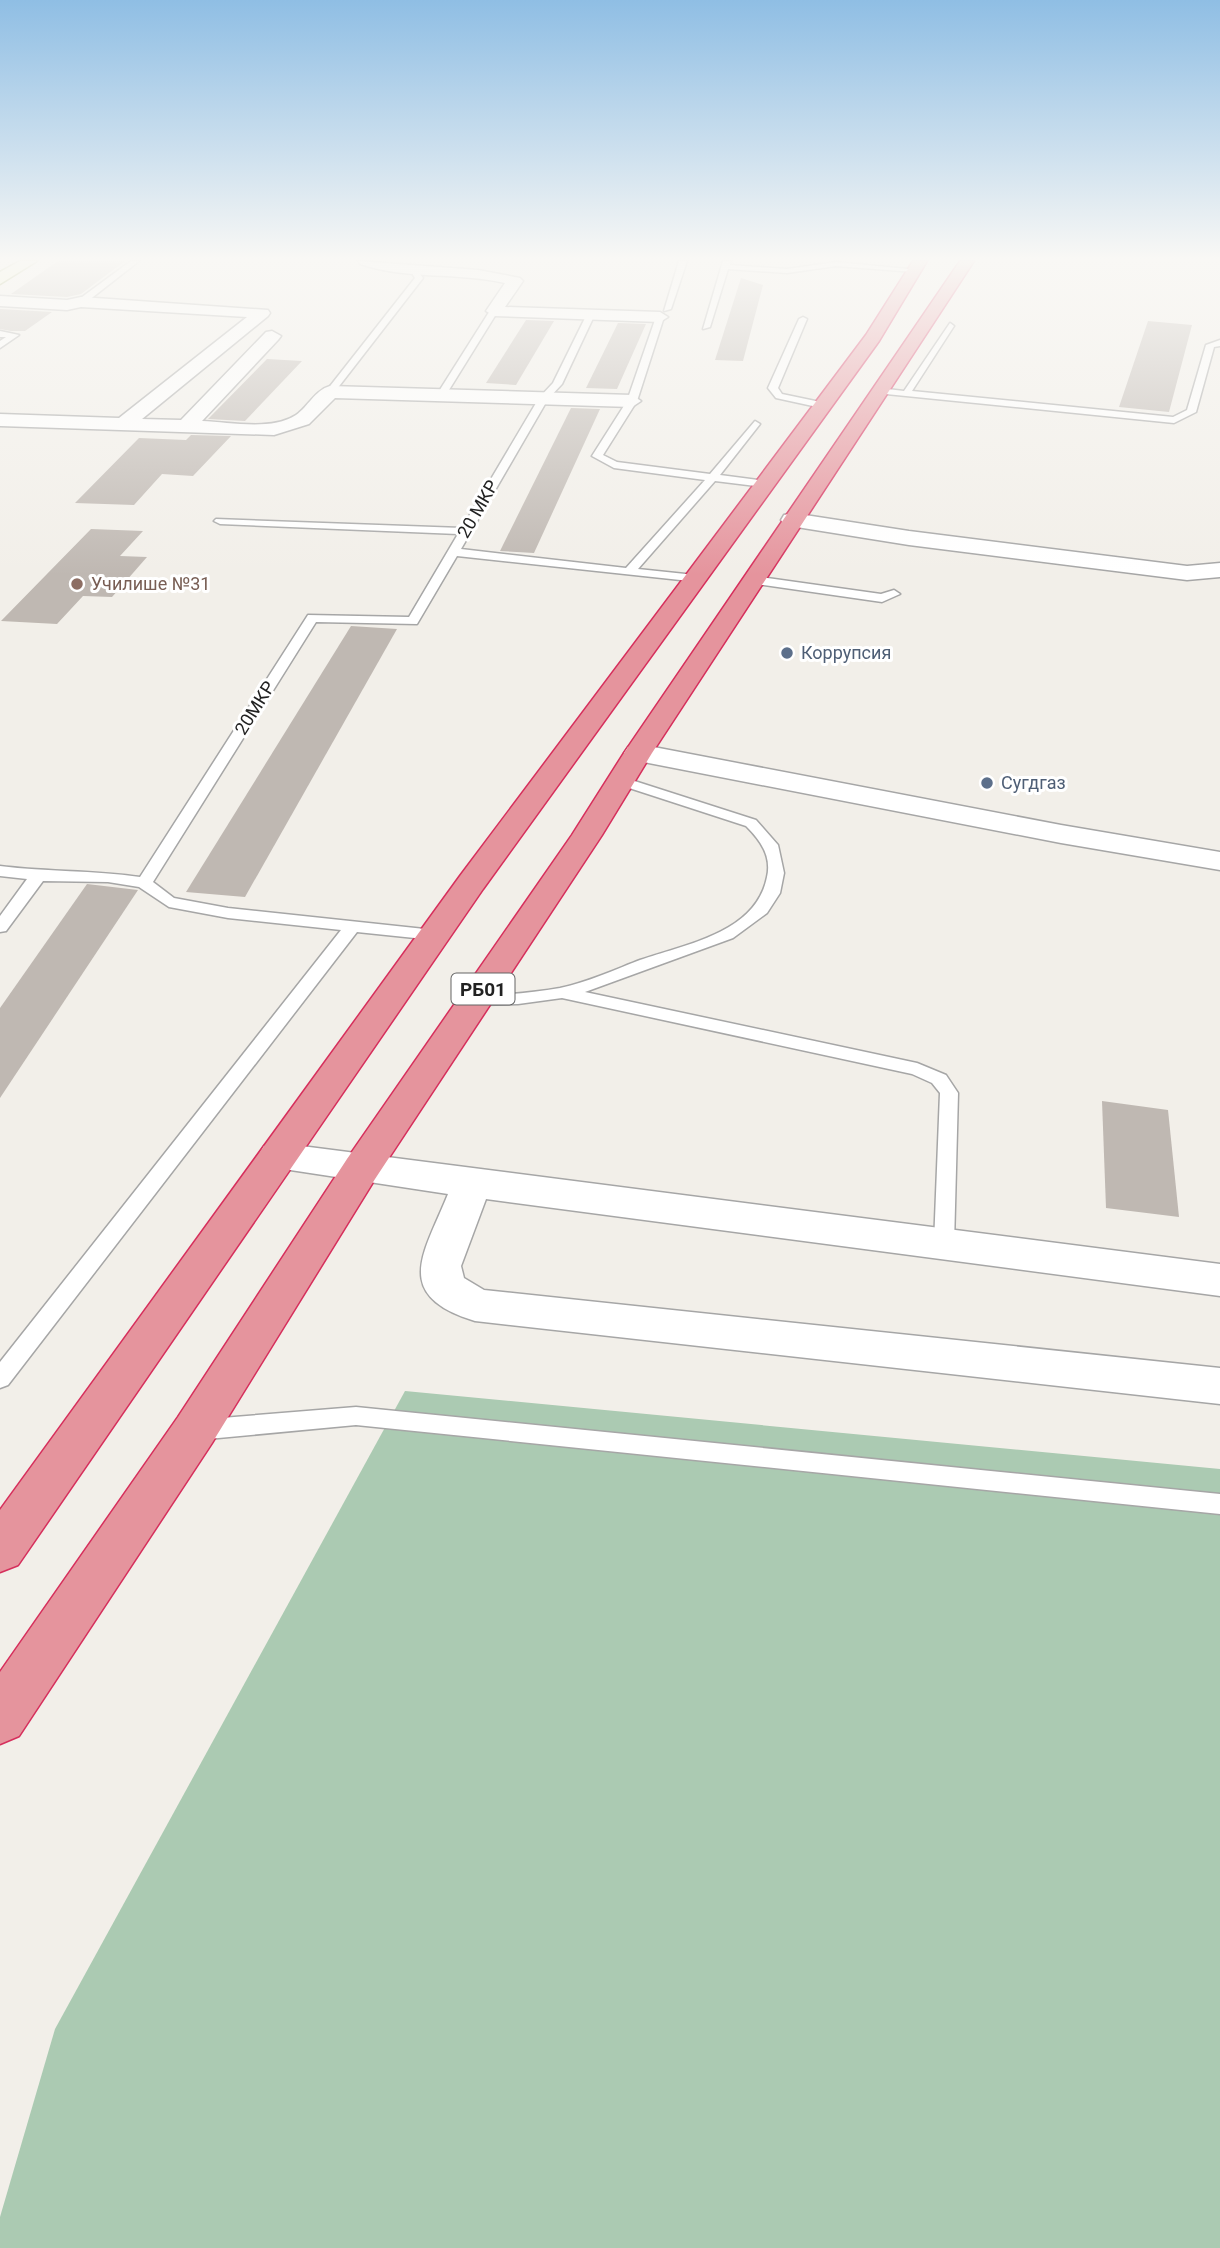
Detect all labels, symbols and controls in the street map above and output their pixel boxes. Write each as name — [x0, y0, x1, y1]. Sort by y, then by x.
street label: 20 МКР — [453, 476, 502, 541]
place label: Училише №31 — [91, 573, 210, 594]
marker: Училише №31 — [69, 576, 85, 592]
place label: Коррупсия — [801, 642, 891, 663]
marker: Коррупсия — [779, 645, 795, 661]
street label: 20МКР — [230, 677, 279, 738]
place label: Сугдгаз — [1001, 772, 1066, 793]
marker: Сугдгаз — [979, 775, 995, 791]
road number: РБ01 — [452, 973, 514, 1004]

